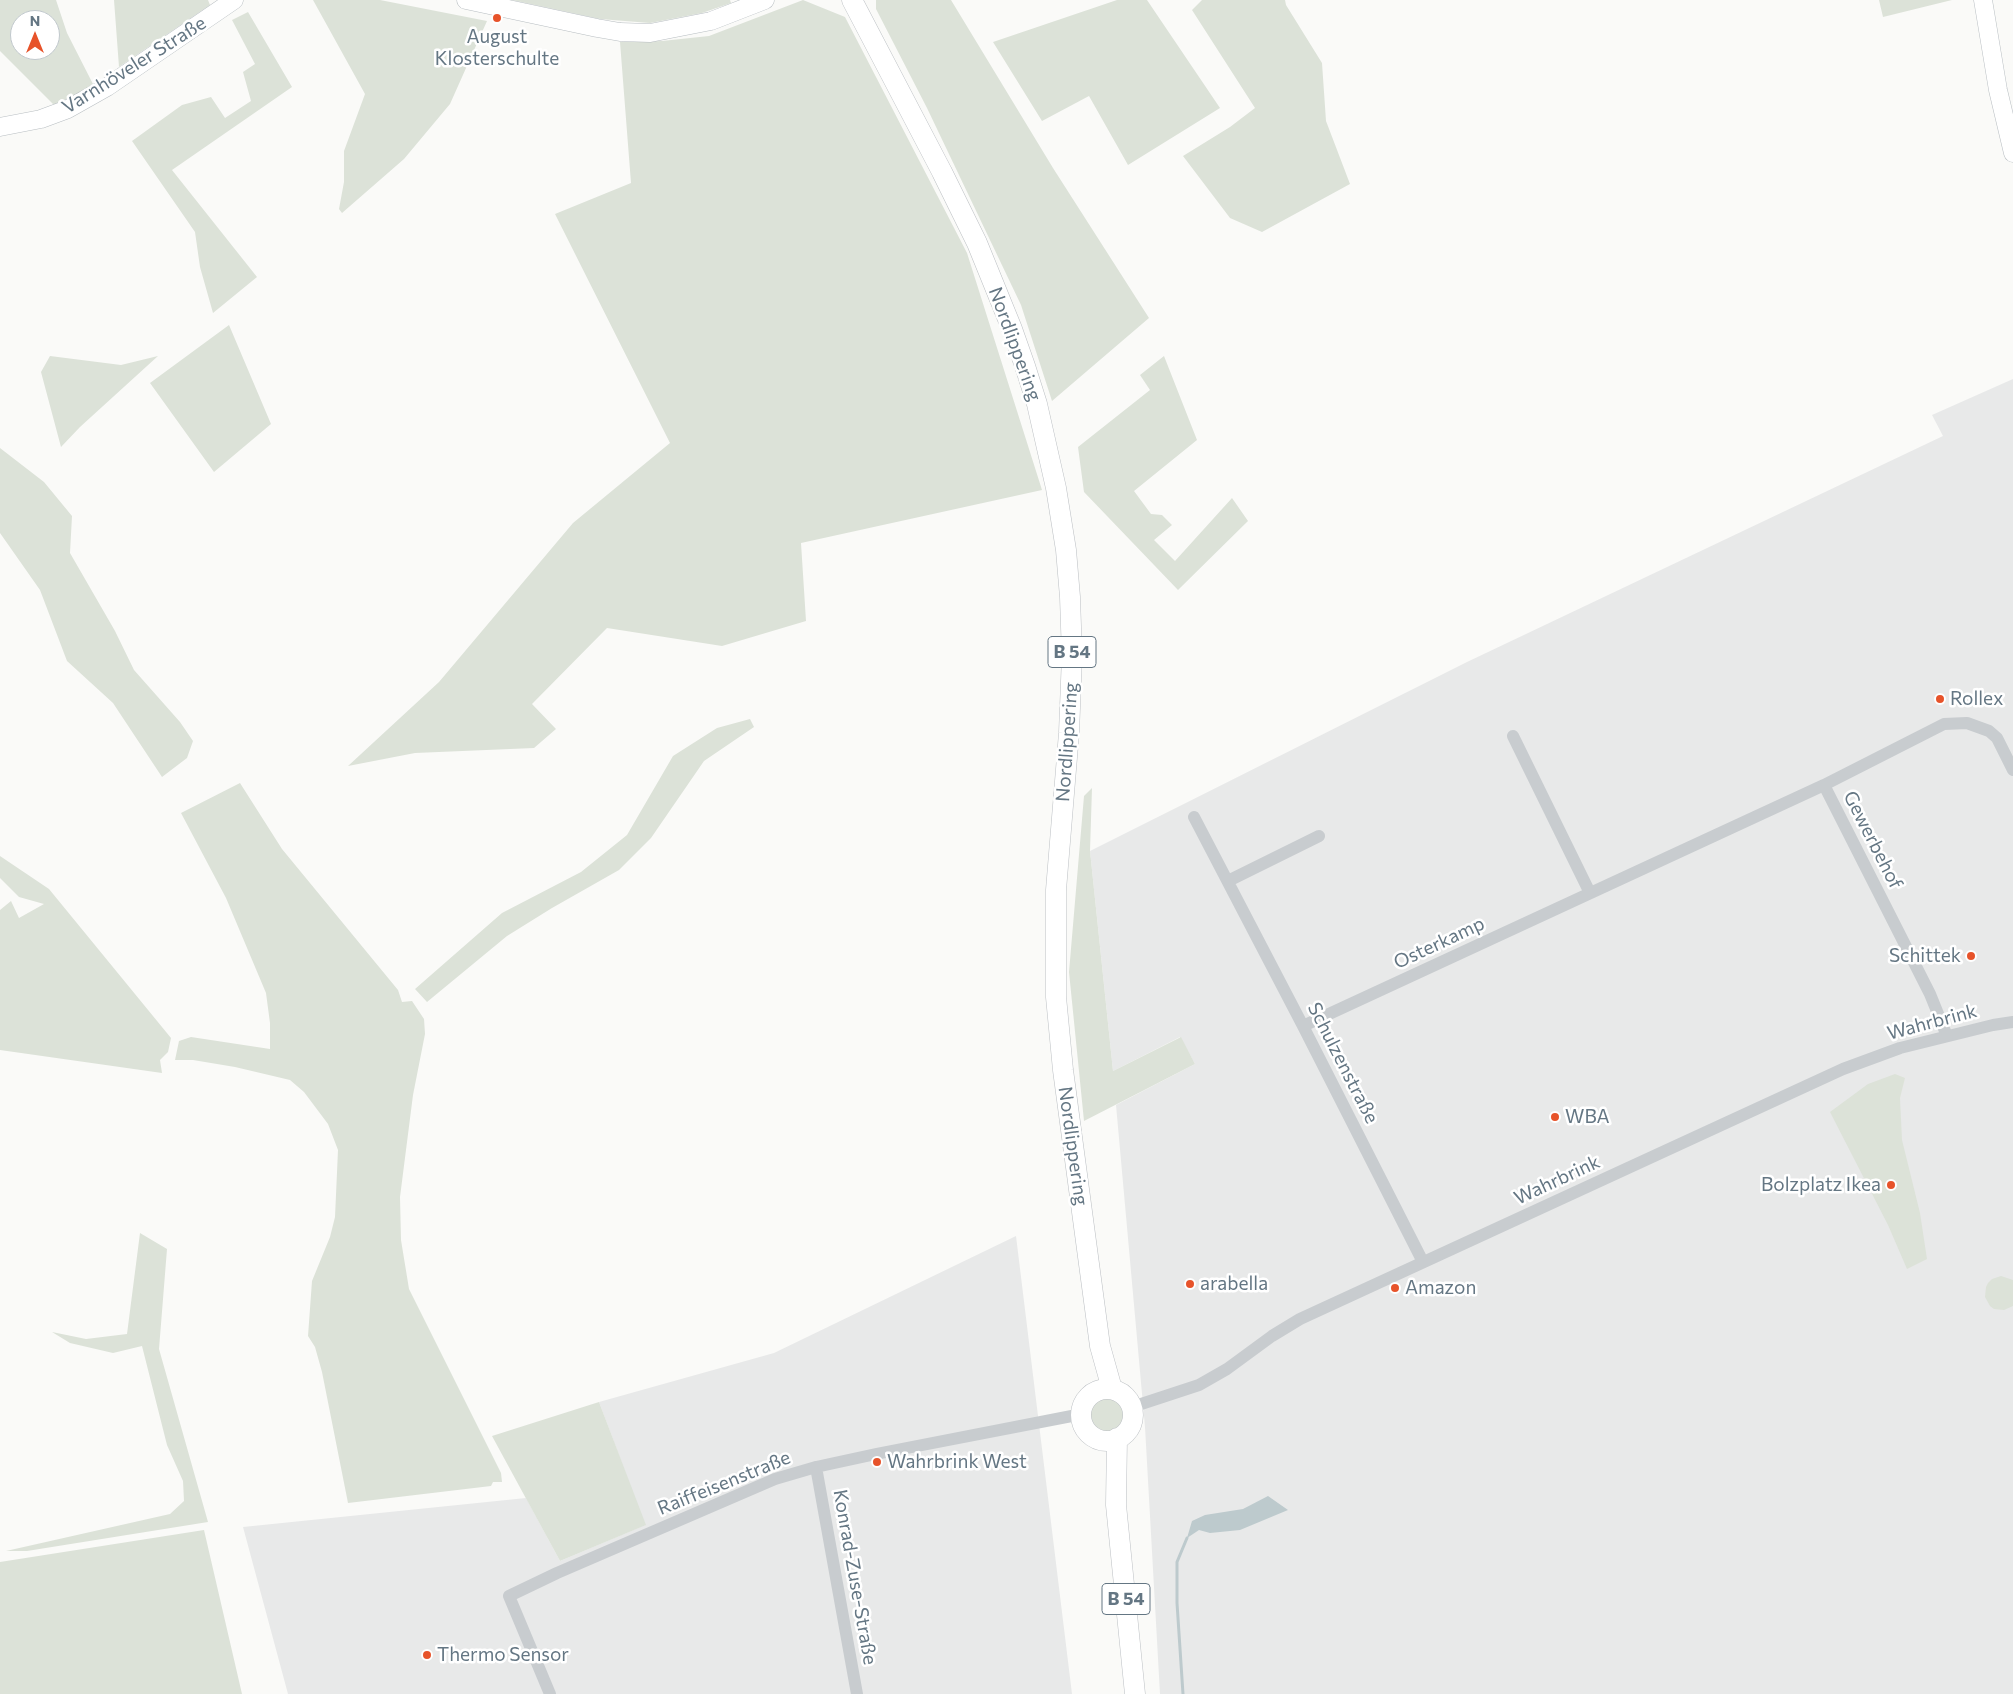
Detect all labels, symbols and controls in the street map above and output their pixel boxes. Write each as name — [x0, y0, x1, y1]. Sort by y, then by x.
north arrow — [10, 10, 60, 60]
street label: Varnhöveler Straße — [58, 11, 210, 119]
text: N — [30, 12, 40, 29]
marker: August Klosterschulte — [491, 12, 503, 24]
place label: August Klosterschulte — [435, 26, 559, 70]
street label: Nordlippering — [984, 284, 1046, 404]
road number: B 54 — [1048, 636, 1096, 668]
street label: Nordlippering — [1051, 681, 1083, 803]
place label: Rollex — [1950, 688, 2003, 710]
marker: Rollex — [1934, 693, 1946, 705]
street label: Gewerbehof — [1839, 787, 1907, 893]
street label: Osterkamp — [1390, 912, 1488, 974]
place label: Schittek — [1889, 945, 1961, 967]
marker: Schittek — [1965, 950, 1977, 962]
street label: Schulzenstraße — [1303, 999, 1383, 1127]
street label: Wahrbrink — [1885, 999, 1979, 1045]
street label: Nordlippering — [1053, 1085, 1093, 1207]
place label: WBA — [1565, 1106, 1610, 1128]
marker: WBA — [1549, 1111, 1561, 1123]
street label: Wahrbrink — [1511, 1150, 1603, 1210]
place label: Bolzplatz Ikea — [1761, 1174, 1881, 1196]
marker: Bolzplatz Ikea — [1885, 1179, 1897, 1191]
place label: arabella — [1200, 1273, 1268, 1295]
place label: Amazon — [1405, 1277, 1476, 1299]
marker: arabella — [1184, 1278, 1196, 1290]
marker: Amazon — [1389, 1282, 1401, 1294]
street label: Raiffeisenstraße — [654, 1446, 794, 1520]
place label: Wahrbrink West — [887, 1451, 1027, 1473]
marker: Wahrbrink West — [871, 1456, 883, 1468]
street label: Konrad-Zuse-Straße — [828, 1488, 882, 1666]
road number: B 54 — [1102, 1584, 1150, 1615]
place label: Thermo Sensor — [437, 1644, 569, 1666]
marker: Thermo Sensor — [421, 1649, 433, 1661]

